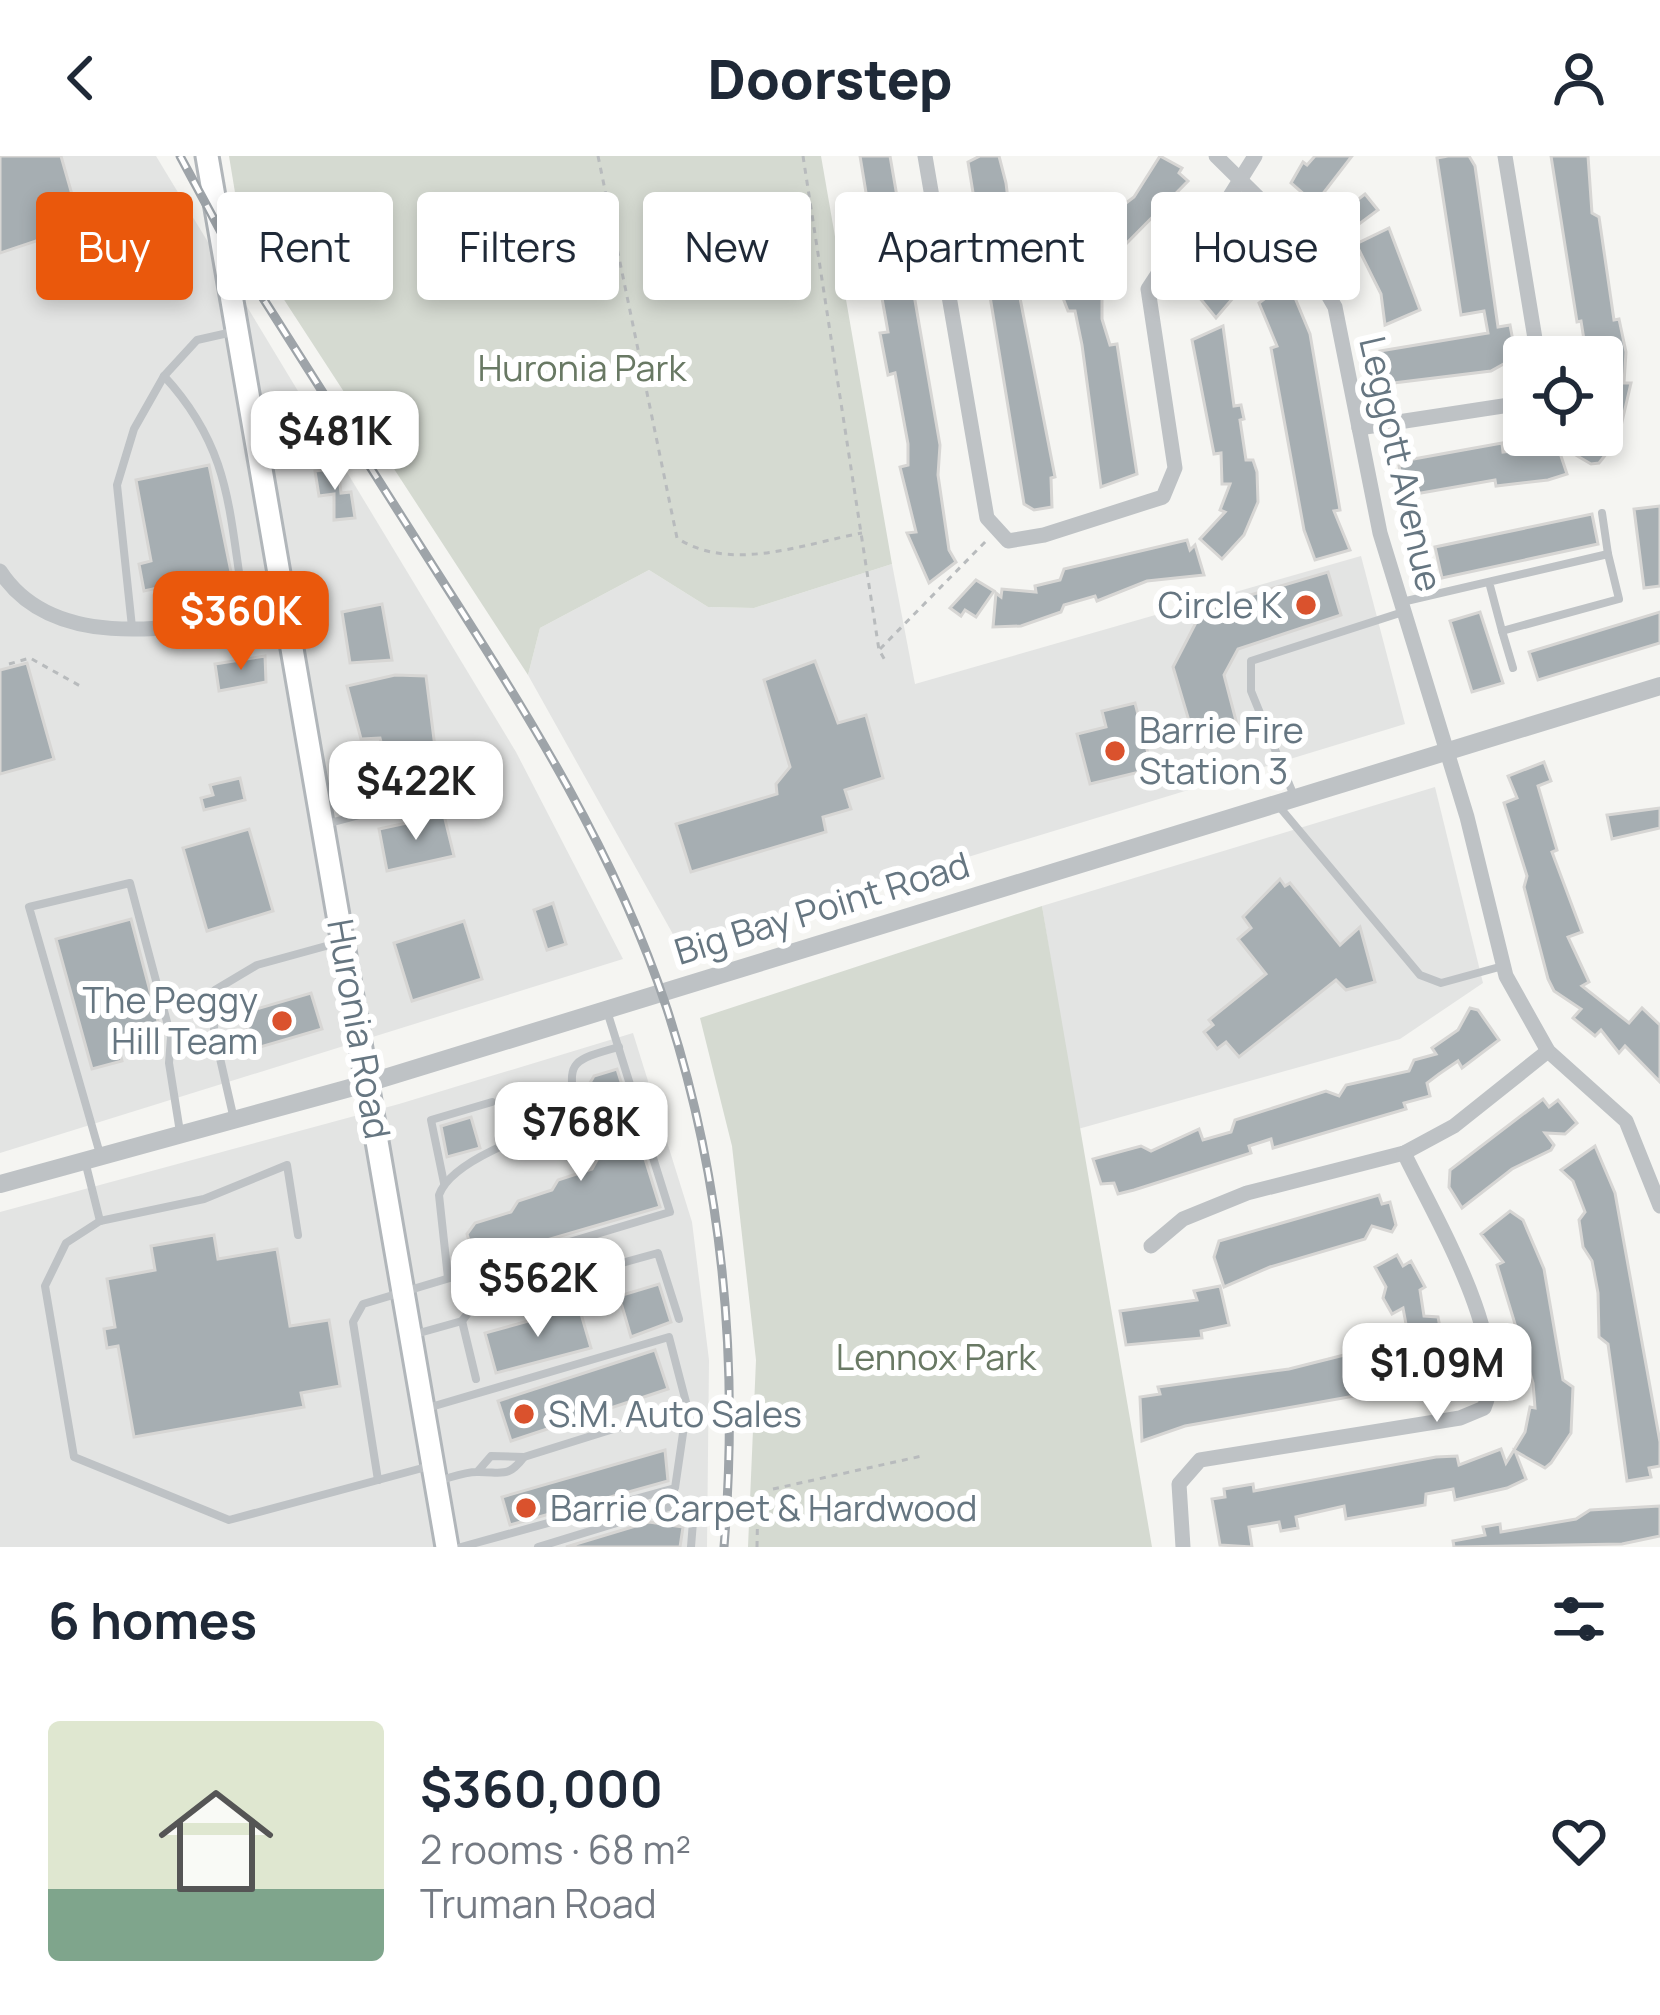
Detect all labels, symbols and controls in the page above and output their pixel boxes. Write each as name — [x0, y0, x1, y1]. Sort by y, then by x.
text: Doorstep — [708, 41, 952, 115]
icon: back — [48, 45, 114, 111]
icon: person — [1546, 45, 1612, 111]
chip: Buy — [36, 192, 193, 300]
chip: Rent — [217, 192, 393, 300]
chip: Filters — [417, 192, 619, 300]
chip: New — [643, 192, 811, 300]
chip: Apartment — [835, 192, 1127, 300]
chip: House — [1151, 192, 1360, 300]
street label: Leggott Avenue — [1348, 331, 1455, 596]
map controls — [1503, 336, 1623, 456]
button: locate — [1503, 336, 1623, 456]
park label: Huronia Park — [478, 343, 687, 392]
pin: $481K — [251, 391, 419, 493]
text: $481K — [278, 403, 392, 457]
pin: $360K — [157, 571, 325, 673]
place label: Circle K — [1158, 580, 1283, 629]
text: $360K — [180, 583, 302, 637]
marker: Circle K — [1293, 592, 1319, 618]
place label: Barrie Fire Station 3 — [1139, 705, 1304, 795]
marker: Barrie Fire Station 3 — [1102, 738, 1128, 764]
pin: $422K — [332, 741, 500, 843]
text: $422K — [356, 753, 476, 807]
street label: Big Bay Point Road — [668, 839, 975, 976]
street label: Huronia Road — [316, 915, 403, 1143]
place label: The Peggy Hill Team — [83, 975, 258, 1065]
marker: The Peggy Hill Team — [269, 1008, 295, 1034]
pin: $768K — [497, 1082, 665, 1184]
text: $768K — [522, 1094, 640, 1148]
pin: $562K — [454, 1238, 622, 1340]
text: $562K — [478, 1250, 598, 1304]
pin: $1.09M — [1339, 1323, 1535, 1425]
park label: Lennox Park — [836, 1332, 1037, 1381]
text: $1.09M — [1369, 1335, 1505, 1389]
place label: S.M. Auto Sales — [548, 1389, 802, 1438]
marker: S.M. Auto Sales — [511, 1401, 537, 1427]
place label: Barrie Carpet & Hardwood — [550, 1483, 977, 1532]
marker: Barrie Carpet & Hardwood — [513, 1495, 539, 1521]
text: 6 homes — [48, 1585, 257, 1654]
icon: filters — [1546, 1586, 1612, 1652]
text: $360,000 — [420, 1753, 663, 1822]
icon: home — [144, 1769, 288, 1913]
icon: heart — [1546, 1808, 1612, 1874]
text: 2 rooms · 68 m² — [420, 1822, 691, 1876]
text: Truman Road — [420, 1876, 657, 1930]

